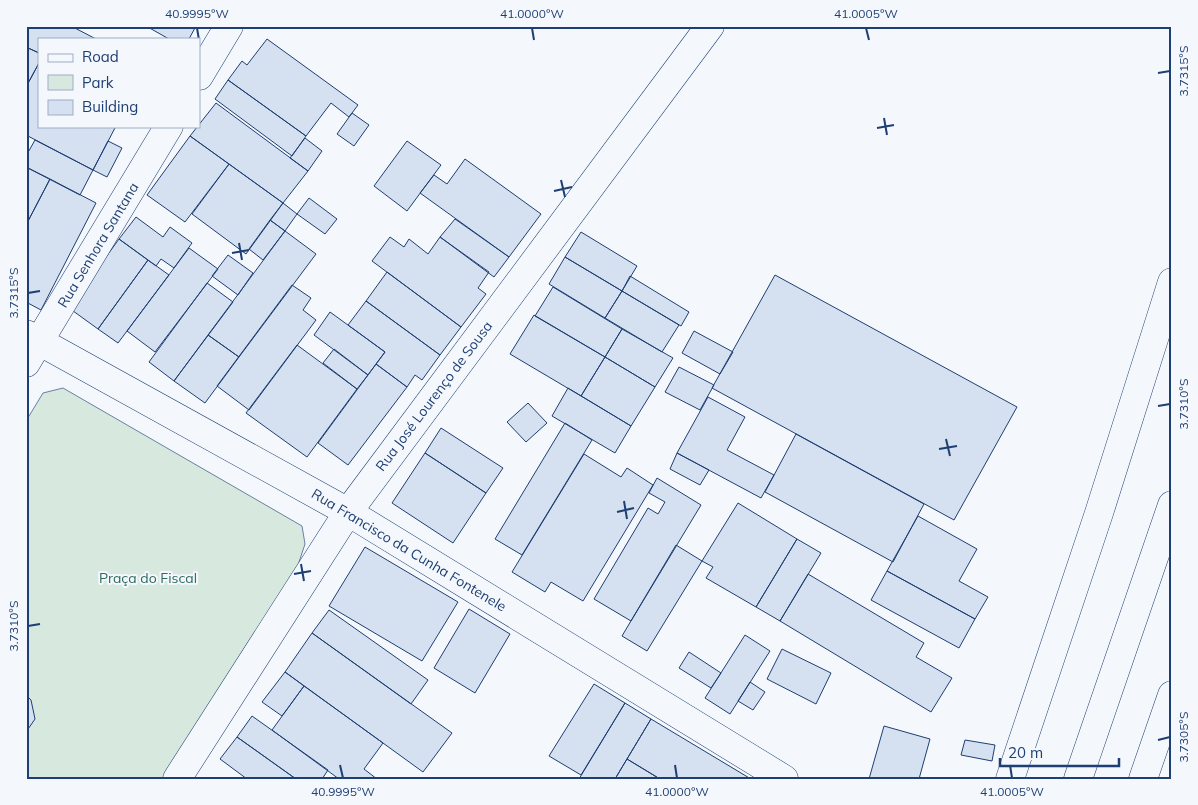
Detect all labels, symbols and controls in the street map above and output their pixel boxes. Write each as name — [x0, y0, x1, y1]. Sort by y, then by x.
text: 40.9995°W — [165, 6, 229, 21]
text: 41.0000°W — [500, 6, 564, 21]
text: 41.0005°W — [834, 6, 898, 21]
legend — [38, 38, 200, 128]
text: 3.7315°S — [1176, 46, 1191, 96]
text: Road — [82, 47, 119, 66]
text: Park — [82, 73, 114, 92]
text: Building — [82, 97, 138, 116]
street label: Rua Senhora Santana — [53, 179, 143, 311]
text: 3.7315°S — [6, 268, 21, 318]
street label: Rua José Lourenço de Sousa — [372, 317, 496, 475]
text: 3.7310°S — [1176, 379, 1191, 429]
street label: Rua Francisco da Cunha Fontenele — [308, 485, 510, 615]
park label: Praça do Fiscal — [99, 569, 197, 587]
text: 3.7310°S — [6, 601, 21, 651]
text: 3.7305°S — [1176, 712, 1191, 762]
scale bar — [1000, 735, 1119, 767]
text: 20 m — [1008, 743, 1043, 762]
text: 40.9995°W — [311, 784, 375, 799]
text: 41.0000°W — [645, 784, 709, 799]
text: 41.0005°W — [980, 784, 1044, 799]

